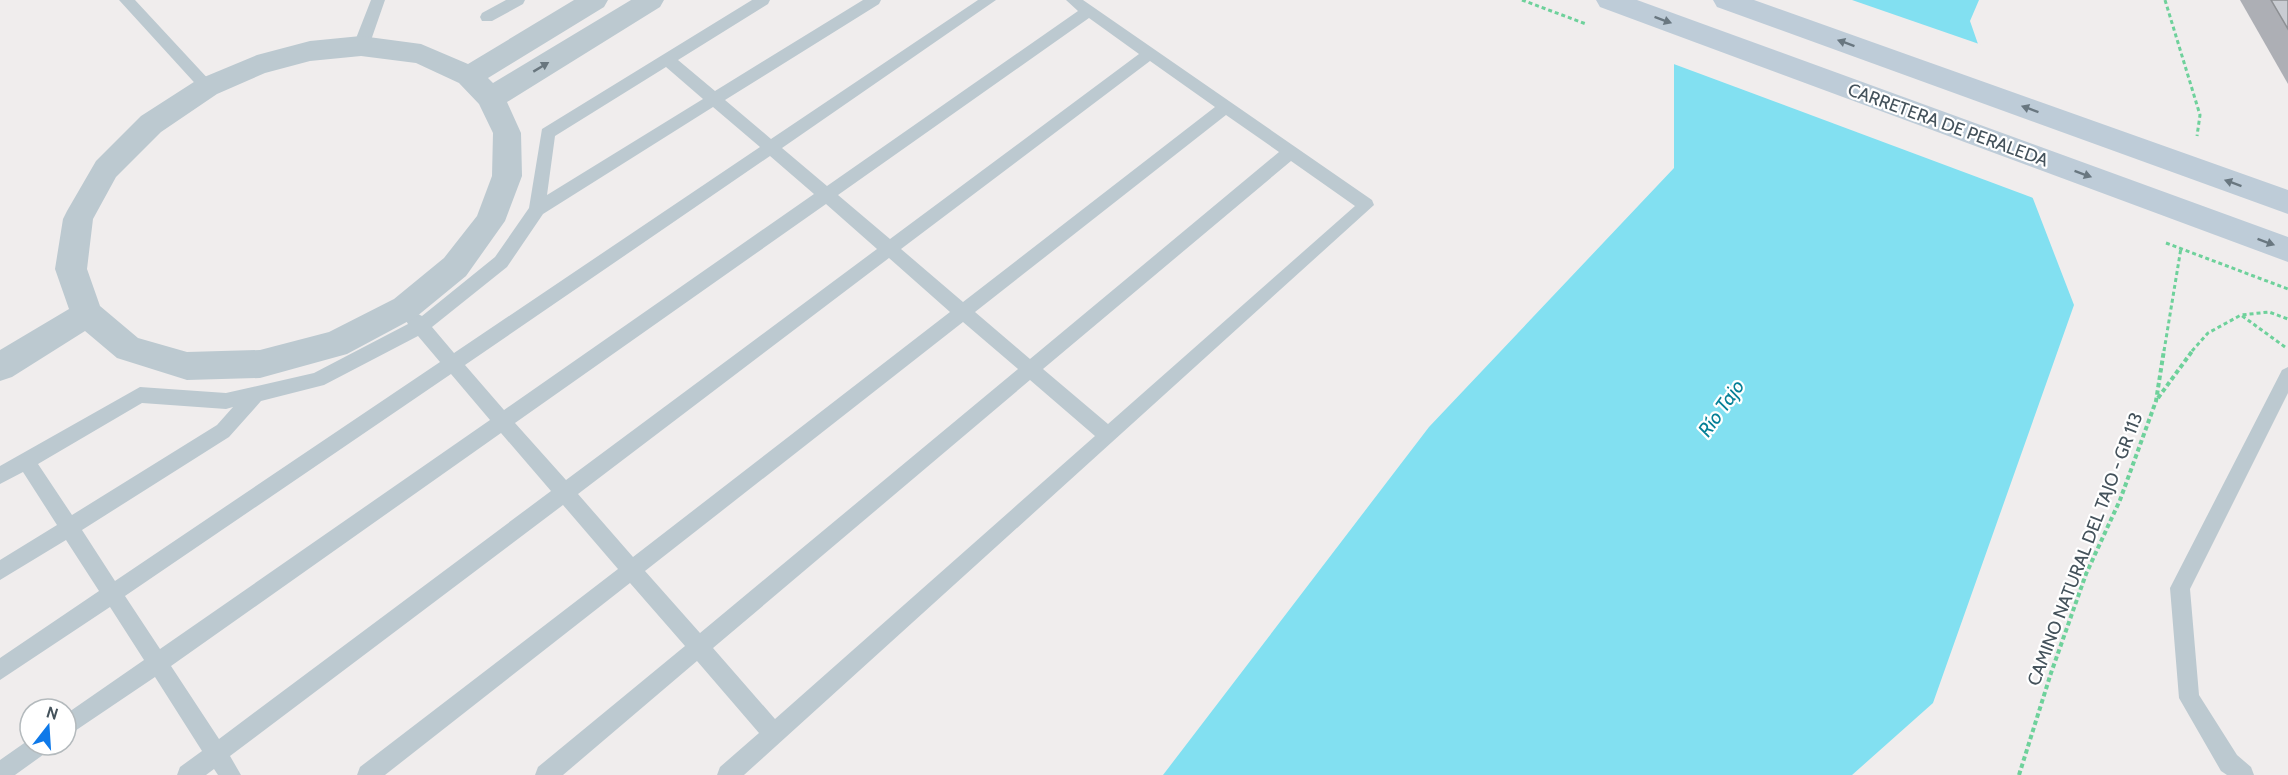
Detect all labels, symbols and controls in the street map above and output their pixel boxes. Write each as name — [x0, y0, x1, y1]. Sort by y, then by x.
one-way arrow — [1655, 16, 1673, 26]
one-way arrow — [1837, 38, 1855, 48]
one-way arrow — [533, 62, 549, 73]
street label: CARRETERA DE PERALEDA — [1845, 78, 2051, 172]
one-way arrow — [2021, 104, 2039, 114]
one-way arrow — [2074, 170, 2092, 180]
one-way arrow — [2224, 177, 2242, 187]
one-way arrow — [2257, 237, 2275, 247]
water label: Río Tajo — [1693, 375, 1749, 441]
street label: CAMINO NATURAL DEL TAJO - GR 113 — [2023, 409, 2147, 689]
north arrow — [18, 697, 78, 757]
text: N — [44, 702, 60, 724]

